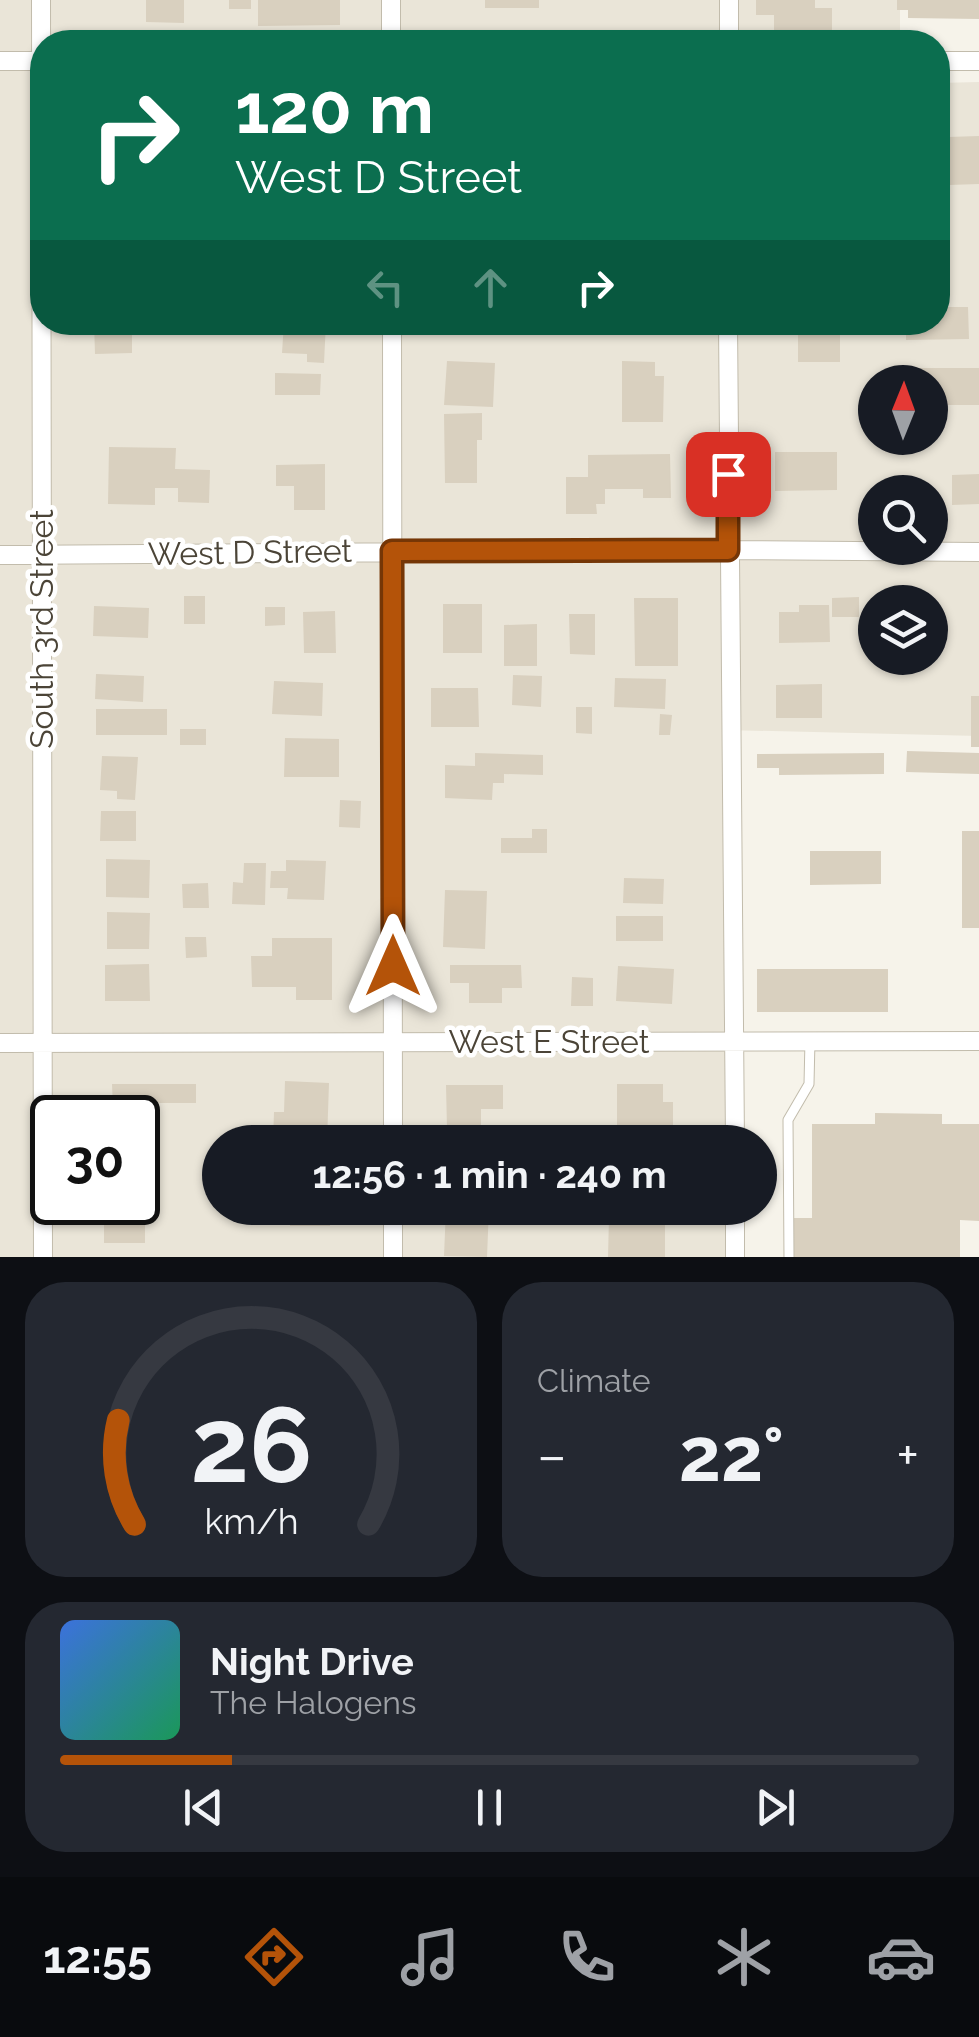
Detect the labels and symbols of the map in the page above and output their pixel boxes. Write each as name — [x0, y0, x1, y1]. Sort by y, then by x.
north arrow — [858, 365, 948, 455]
pin — [686, 432, 771, 517]
street label: South 3rd Street — [23, 509, 60, 749]
street label: West D Street — [148, 532, 353, 572]
position arrow — [341, 914, 445, 1018]
street label: West E Street — [449, 1023, 650, 1060]
speed limit sign: 30 — [30, 1095, 160, 1225]

